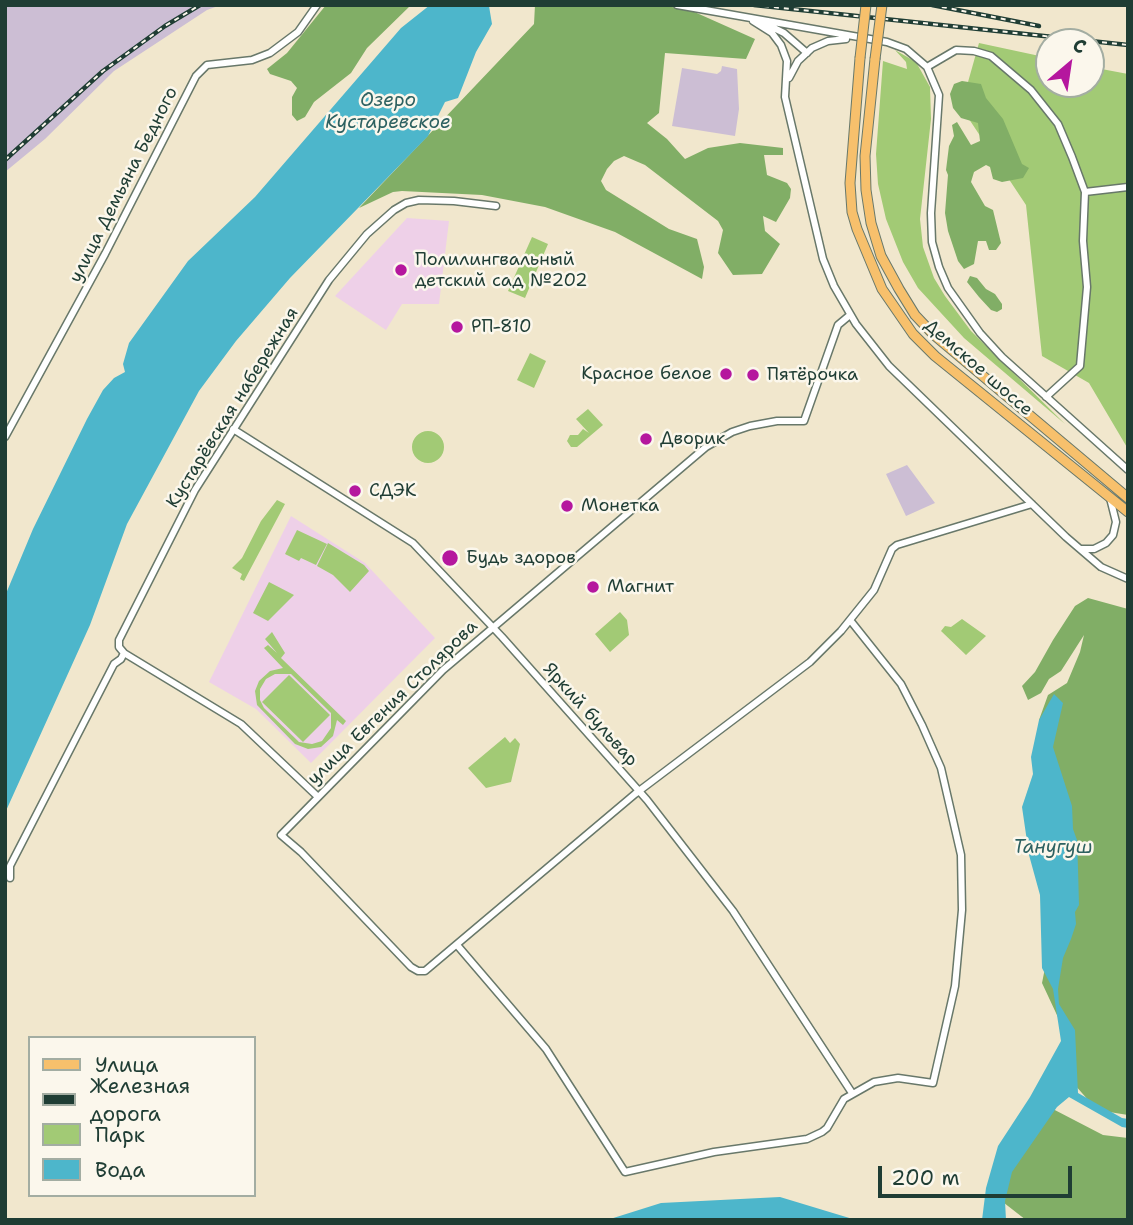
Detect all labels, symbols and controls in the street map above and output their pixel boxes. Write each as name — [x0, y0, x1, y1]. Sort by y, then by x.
north arrow — [1035, 28, 1105, 98]
text: С — [1068, 32, 1091, 60]
street label: улица Демьяна Бедного — [65, 84, 183, 286]
water label: Озеро Кустаревское — [325, 90, 451, 134]
place label: Полилингвальный детский сад №202 — [415, 249, 588, 292]
marker: Полилингвальный детский сад №202 — [393, 262, 409, 278]
street label: Кустарёвская набережная — [162, 304, 304, 512]
street label: Демское шоссе — [919, 315, 1037, 421]
place label: РП-810 — [471, 316, 532, 338]
marker: РП-810 — [449, 319, 465, 335]
place label: Красное белое — [581, 363, 712, 385]
place label: Пятёрочка — [767, 364, 858, 386]
marker: Красное белое — [718, 366, 734, 382]
marker: Пятёрочка — [745, 367, 761, 383]
place label: Дворик — [660, 428, 725, 450]
marker: Дворик — [638, 431, 654, 447]
place label: СДЭК — [369, 480, 416, 502]
marker: СДЭК — [347, 483, 363, 499]
place label: Монетка — [581, 495, 659, 517]
marker: Монетка — [559, 498, 575, 514]
place label: Будь здоров — [466, 547, 576, 569]
marker: Будь здоров — [440, 548, 460, 568]
place label: Магнит — [607, 576, 674, 598]
marker: Магнит — [585, 579, 601, 595]
street label: улица Евгения Столярова — [304, 616, 482, 790]
street label: Яркий бульвар — [538, 659, 642, 771]
water label: Танугуш — [1013, 837, 1093, 859]
legend — [28, 1036, 256, 1197]
text: Улица — [95, 1051, 158, 1079]
text: Железная дорога — [90, 1072, 190, 1128]
text: Парк — [95, 1121, 145, 1149]
scale bar — [881, 1152, 1075, 1196]
text: Вода — [95, 1156, 145, 1184]
text: 200 m — [891, 1164, 960, 1192]

